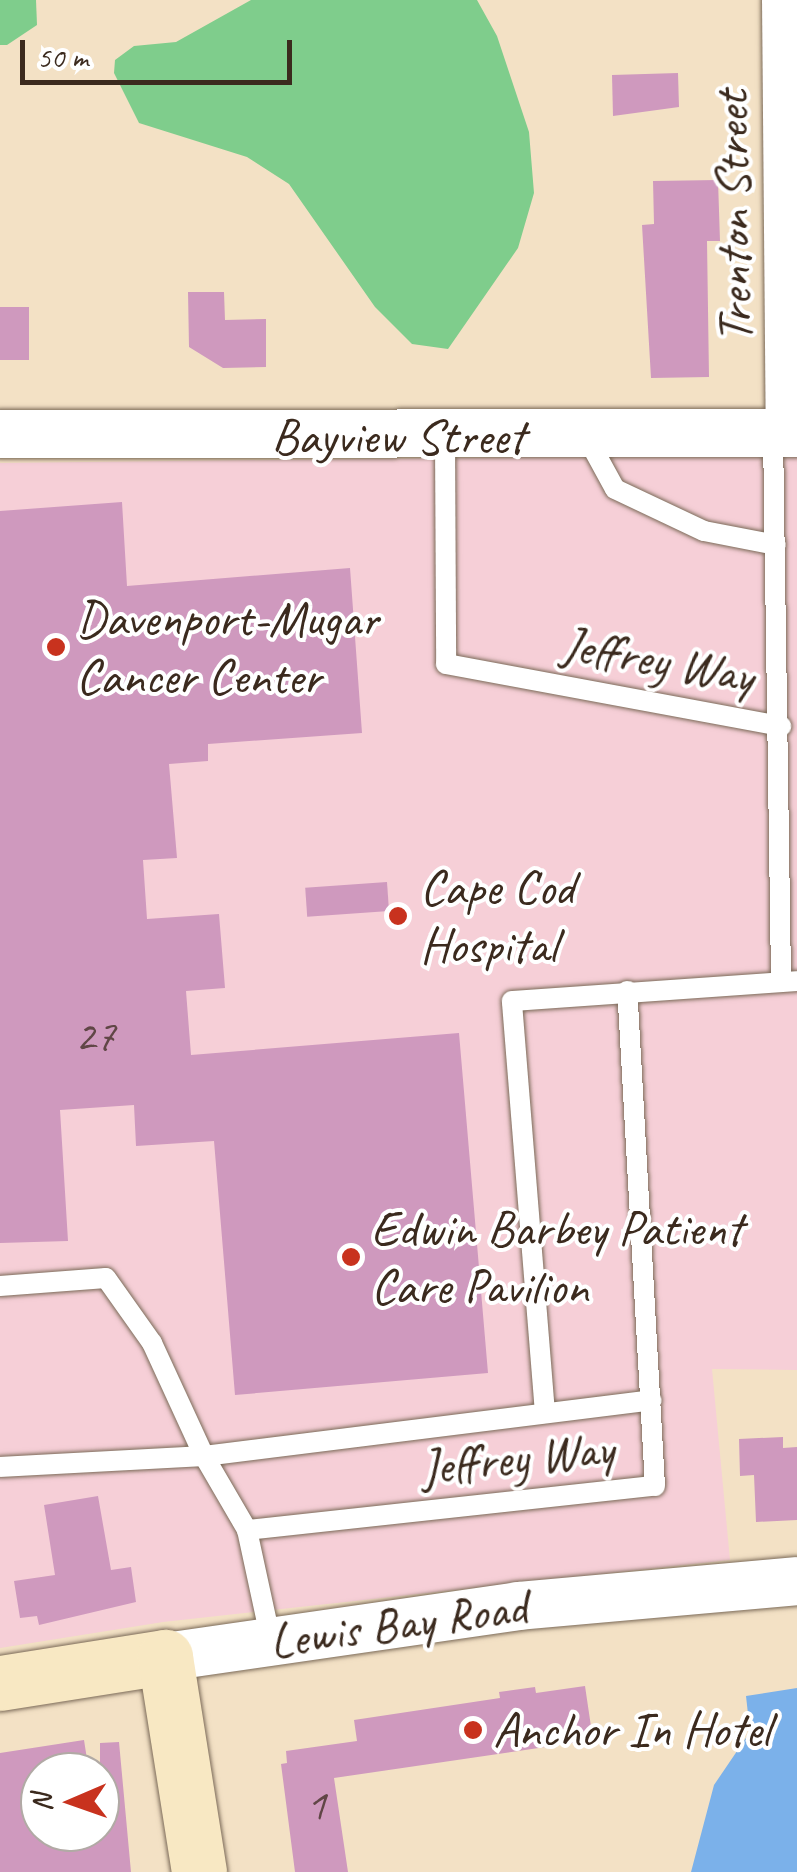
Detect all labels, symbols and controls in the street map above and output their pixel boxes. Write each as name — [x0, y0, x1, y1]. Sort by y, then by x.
scale bar — [25, 20, 298, 82]
text: 50 m — [37, 38, 88, 76]
street label: Trenton Street — [701, 90, 765, 344]
street label: Bayview Street — [272, 407, 524, 467]
place label: Davenport-Mugar Cancer Center — [76, 588, 378, 706]
street label: Jeffrey Way — [558, 614, 758, 706]
marker: Davenport-Mugar Cancer Center — [45, 636, 67, 658]
place label: Cape Cod Hospital — [420, 857, 574, 974]
marker: Cape Cod Hospital — [385, 903, 411, 929]
house number: 27 — [75, 1009, 115, 1063]
place label: Edwin Barbey Patient Care Pavilion — [371, 1198, 744, 1316]
marker: Edwin Barbey Patient Care Pavilion — [340, 1246, 362, 1268]
street label: Jeffrey Way — [418, 1418, 616, 1498]
street label: Lewis Bay Road — [264, 1576, 532, 1672]
place label: Anchor In Hotel — [493, 1700, 769, 1760]
marker: Anchor In Hotel — [462, 1719, 484, 1741]
north arrow — [20, 1752, 120, 1852]
house number: 1 — [306, 1778, 326, 1832]
text: N — [24, 1794, 59, 1812]

